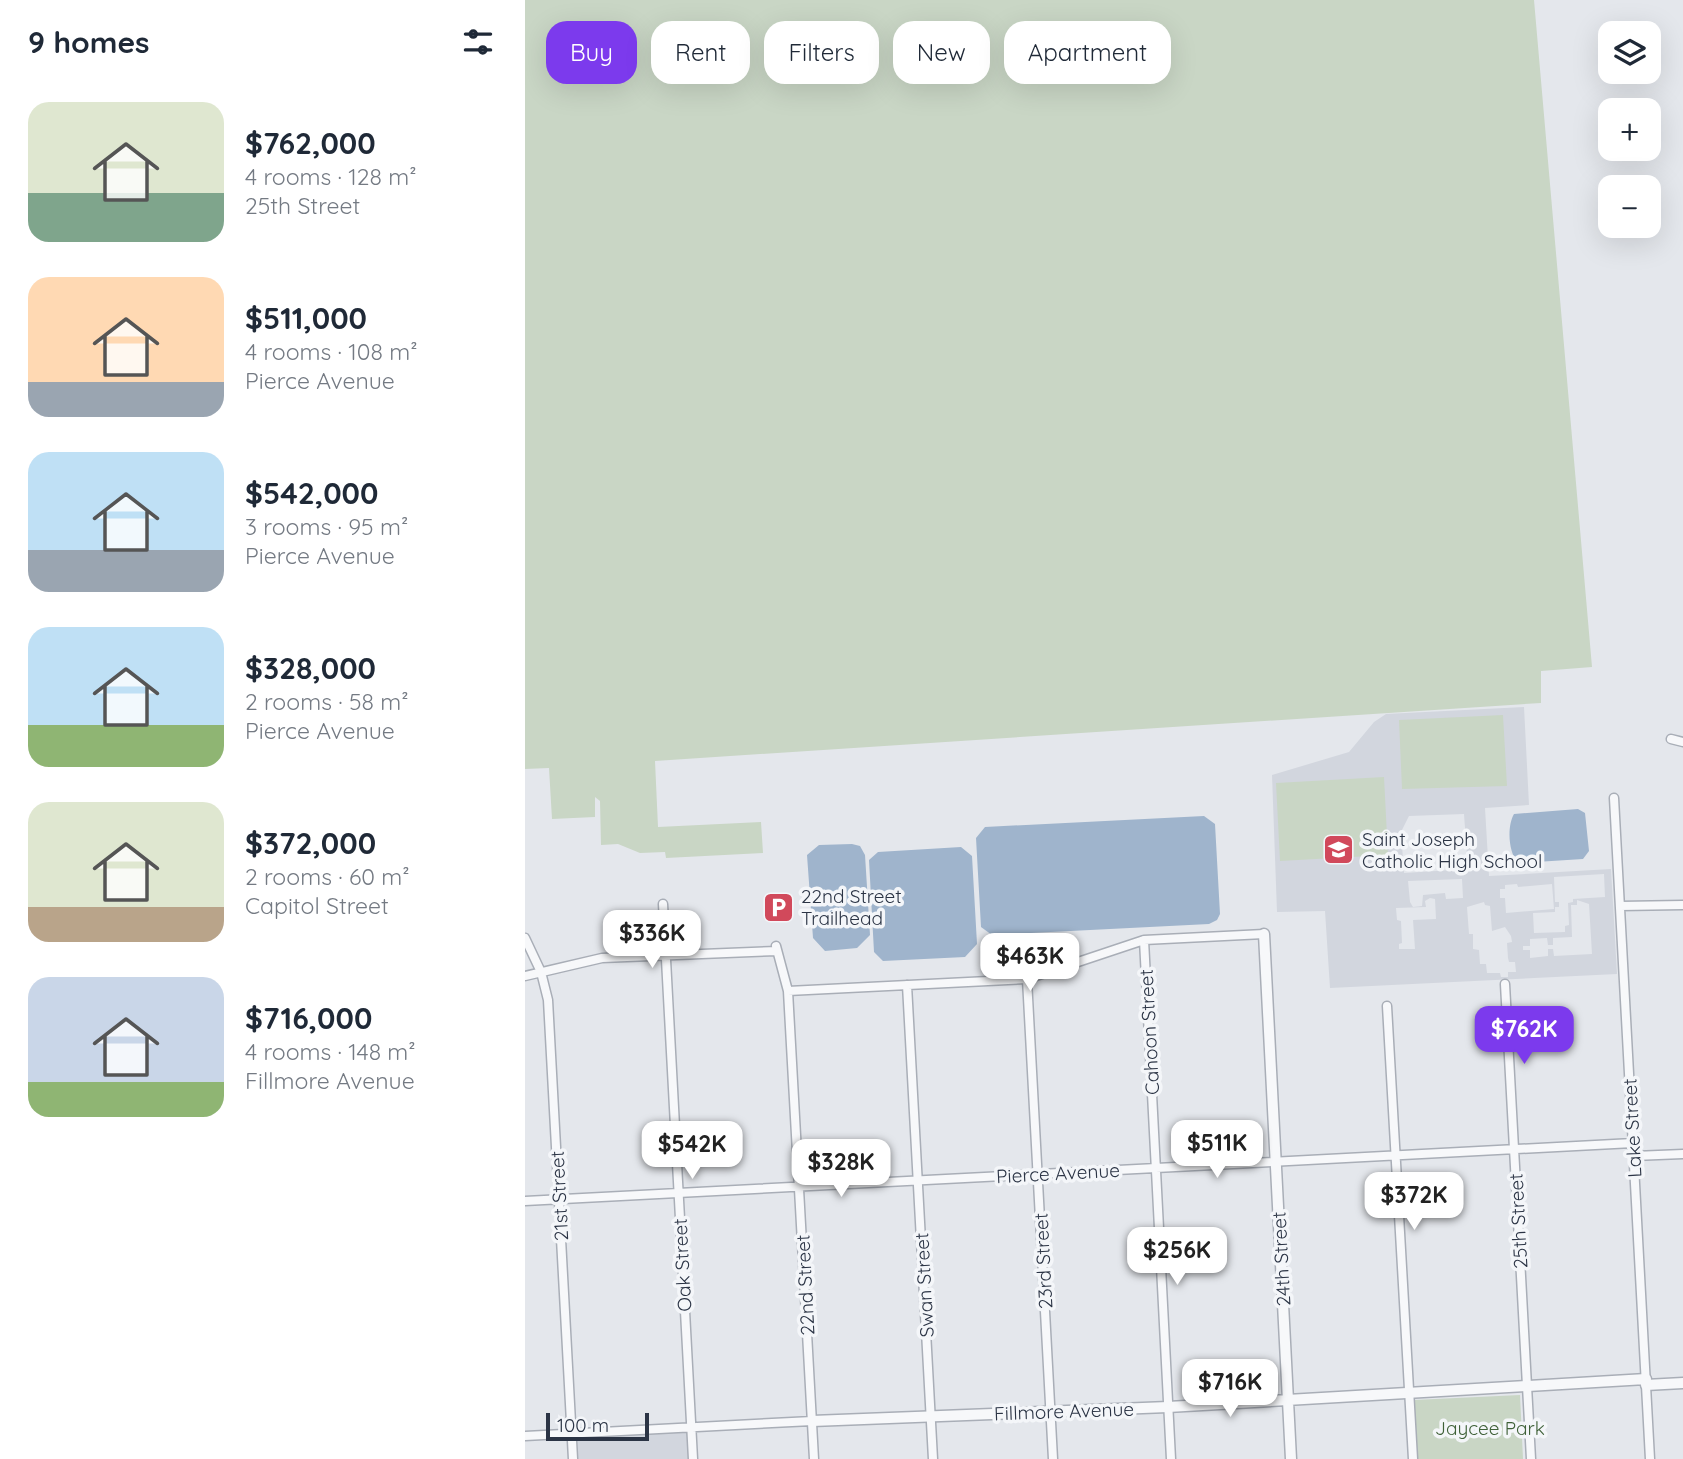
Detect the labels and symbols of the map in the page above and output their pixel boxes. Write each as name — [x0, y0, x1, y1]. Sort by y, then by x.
place label: Saint Joseph Catholic High School — [1362, 827, 1542, 873]
school or university icon: Saint Joseph Catholic High School — [1322, 833, 1356, 867]
place label: 22nd Street Trailhead — [801, 884, 902, 930]
parking icon: 22nd Street Trailhead — [761, 890, 795, 924]
pin: $336K — [603, 911, 701, 970]
pin: $463K — [981, 934, 1079, 993]
street label: Cahoon Street — [1134, 969, 1164, 1095]
pin: $762K — [1475, 1006, 1573, 1066]
street label: Lake Street — [1617, 1078, 1647, 1178]
pin: $511K — [1168, 1120, 1266, 1180]
pin: $542K — [643, 1122, 741, 1181]
pin: $328K — [792, 1140, 890, 1199]
street label: 21st Street — [545, 1150, 573, 1242]
street label: Pierce Avenue — [996, 1158, 1120, 1188]
pin: $372K — [1365, 1172, 1463, 1232]
street label: 25th Street — [1504, 1173, 1532, 1269]
street label: 24th Street — [1267, 1211, 1295, 1307]
street label: 23rd Street — [1029, 1212, 1057, 1310]
street label: Oak Street — [668, 1218, 696, 1312]
pin: $256K — [1128, 1228, 1226, 1287]
street label: Swan Street — [909, 1232, 939, 1338]
street label: 22nd Street — [790, 1234, 820, 1336]
pin: $716K — [1181, 1360, 1279, 1419]
street label: Fillmore Avenue — [994, 1397, 1134, 1425]
scale bar — [546, 1410, 649, 1442]
park label: Jaycee Park — [1435, 1416, 1545, 1440]

